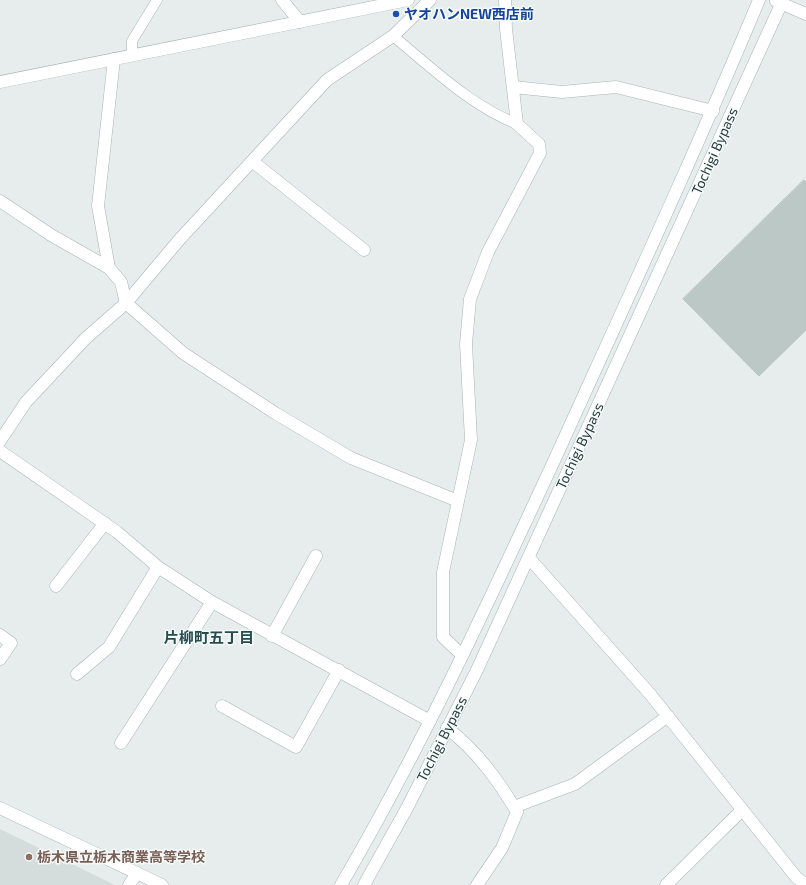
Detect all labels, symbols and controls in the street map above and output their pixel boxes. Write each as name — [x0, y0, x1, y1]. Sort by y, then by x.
place label: ヤオハンNEW西店前 — [404, 6, 534, 22]
marker: ヤオハンNEW西店前 — [391, 9, 401, 19]
street label: Tochigi Bypass — [688, 105, 742, 197]
street label: Tochigi Bypass — [553, 400, 607, 492]
district label: 片柳町五丁目 — [164, 629, 254, 647]
street label: Tochigi Bypass — [413, 694, 471, 784]
place label: 栃木県立栃木商業高等学校 — [37, 849, 205, 865]
marker: 栃木県立栃木商業高等学校 — [24, 852, 34, 862]

